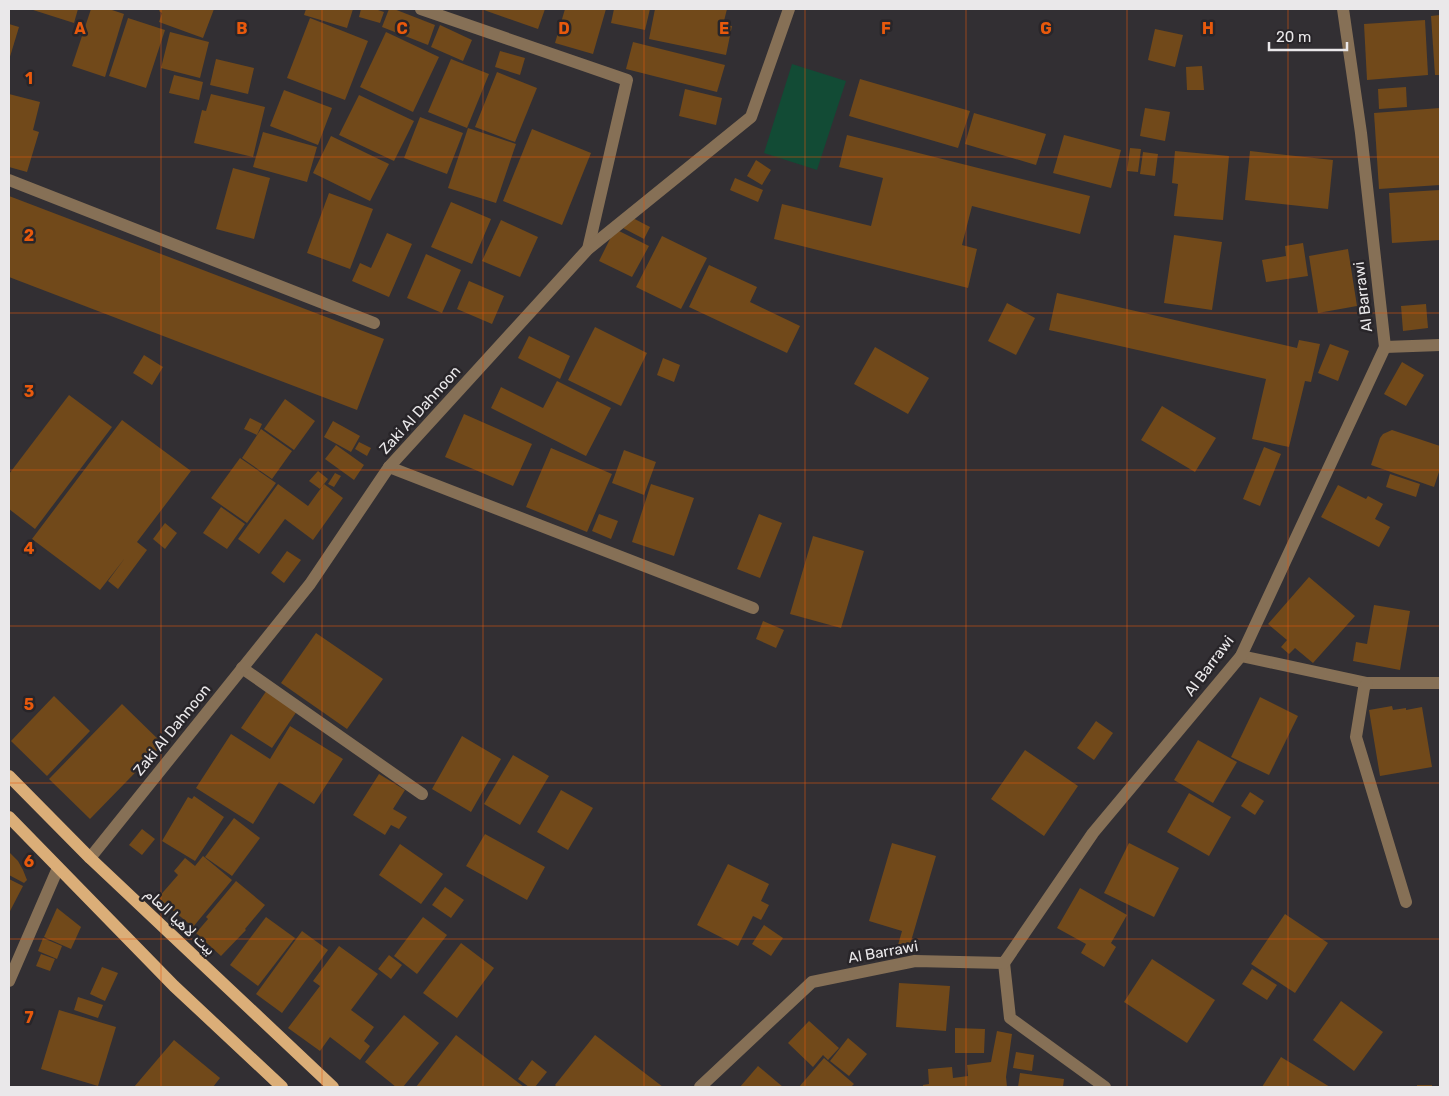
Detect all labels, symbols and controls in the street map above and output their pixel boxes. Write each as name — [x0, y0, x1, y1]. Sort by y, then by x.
text: A — [74, 19, 86, 38]
text: B — [236, 19, 248, 38]
text: C — [396, 19, 408, 38]
text: D — [558, 19, 570, 38]
text: E — [719, 19, 729, 38]
text: F — [881, 19, 891, 38]
text: G — [1040, 19, 1052, 38]
text: H — [1202, 19, 1214, 38]
scale bar — [1269, 20, 1346, 52]
text: 20 m — [1276, 28, 1311, 46]
text: 1 — [25, 69, 33, 88]
text: 2 — [24, 226, 34, 245]
street label: Al Barrawi — [1350, 261, 1376, 333]
street label: Zaki Al Dahnoon — [376, 362, 464, 458]
text: 3 — [24, 382, 34, 401]
text: 4 — [24, 539, 35, 558]
street label: Al Barrawi — [1180, 632, 1238, 700]
street label: Zaki Al Dahnoon — [130, 681, 214, 779]
text: 5 — [24, 695, 34, 714]
text: 6 — [24, 852, 34, 871]
street label: بيت لاهيا العام — [140, 885, 219, 960]
street label: Al Barrawi — [847, 937, 919, 967]
text: 7 — [24, 1008, 34, 1027]

